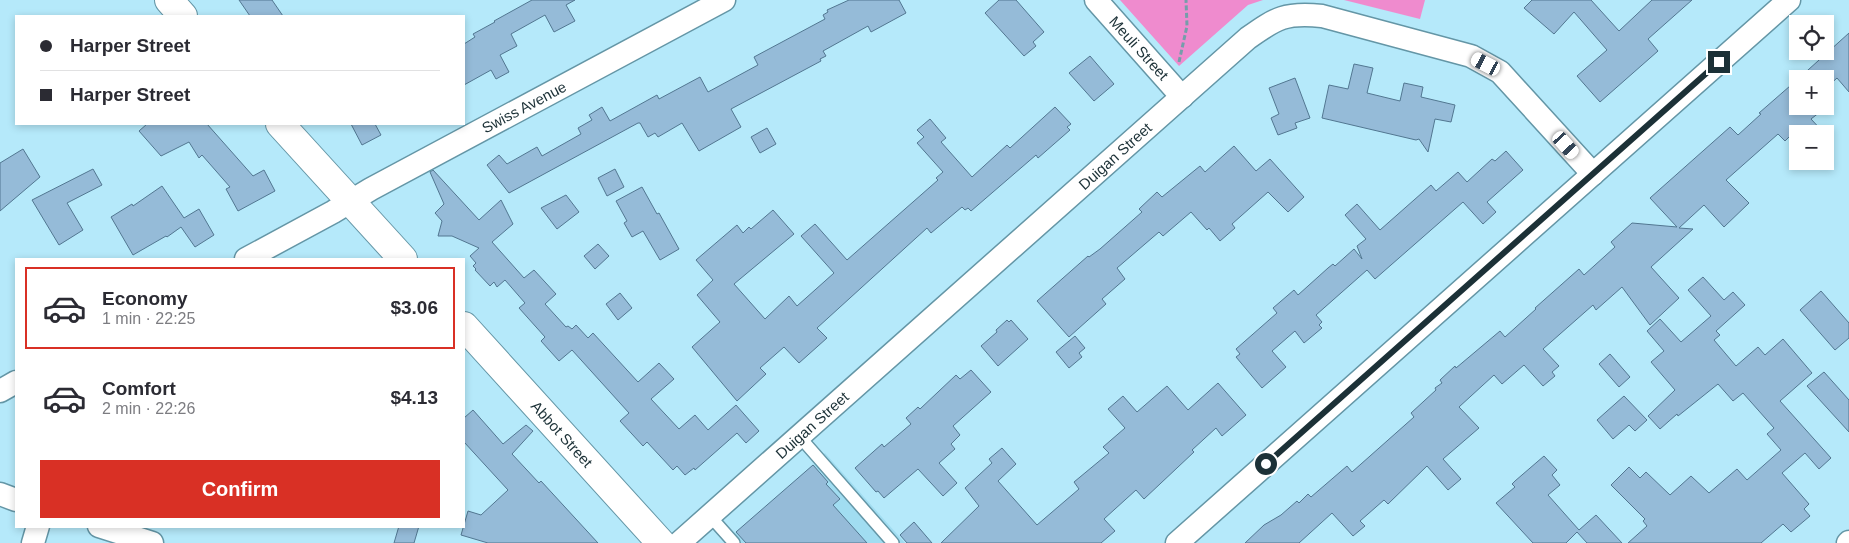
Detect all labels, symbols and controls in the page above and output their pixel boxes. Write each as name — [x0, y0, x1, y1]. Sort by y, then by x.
street label: Meuli Street — [1106, 13, 1173, 84]
map controls — [1789, 15, 1834, 170]
button: locate — [1789, 15, 1834, 60]
text: Harper Street — [70, 35, 190, 56]
car — [1469, 51, 1502, 77]
route end — [1708, 51, 1730, 73]
button: + — [1789, 70, 1834, 115]
street label: Swiss Avenue — [479, 78, 569, 136]
text: Harper Street — [70, 84, 190, 105]
street label: Duigan Street — [1075, 118, 1155, 193]
button: − — [1789, 125, 1834, 170]
car — [1550, 129, 1581, 161]
icon: car — [42, 286, 87, 331]
text: Economy — [102, 288, 188, 309]
text: $3.06 — [390, 297, 438, 318]
text: 1 min · 22:25 — [102, 310, 195, 327]
icon: car — [42, 376, 87, 421]
text: Comfort — [102, 378, 176, 399]
text: $4.13 — [390, 387, 438, 408]
street label: Duigan Street — [772, 387, 852, 462]
street label: Abbot Street — [528, 397, 597, 471]
text: 2 min · 22:26 — [102, 400, 195, 417]
route start — [1255, 453, 1277, 475]
button: Confirm — [40, 460, 440, 518]

